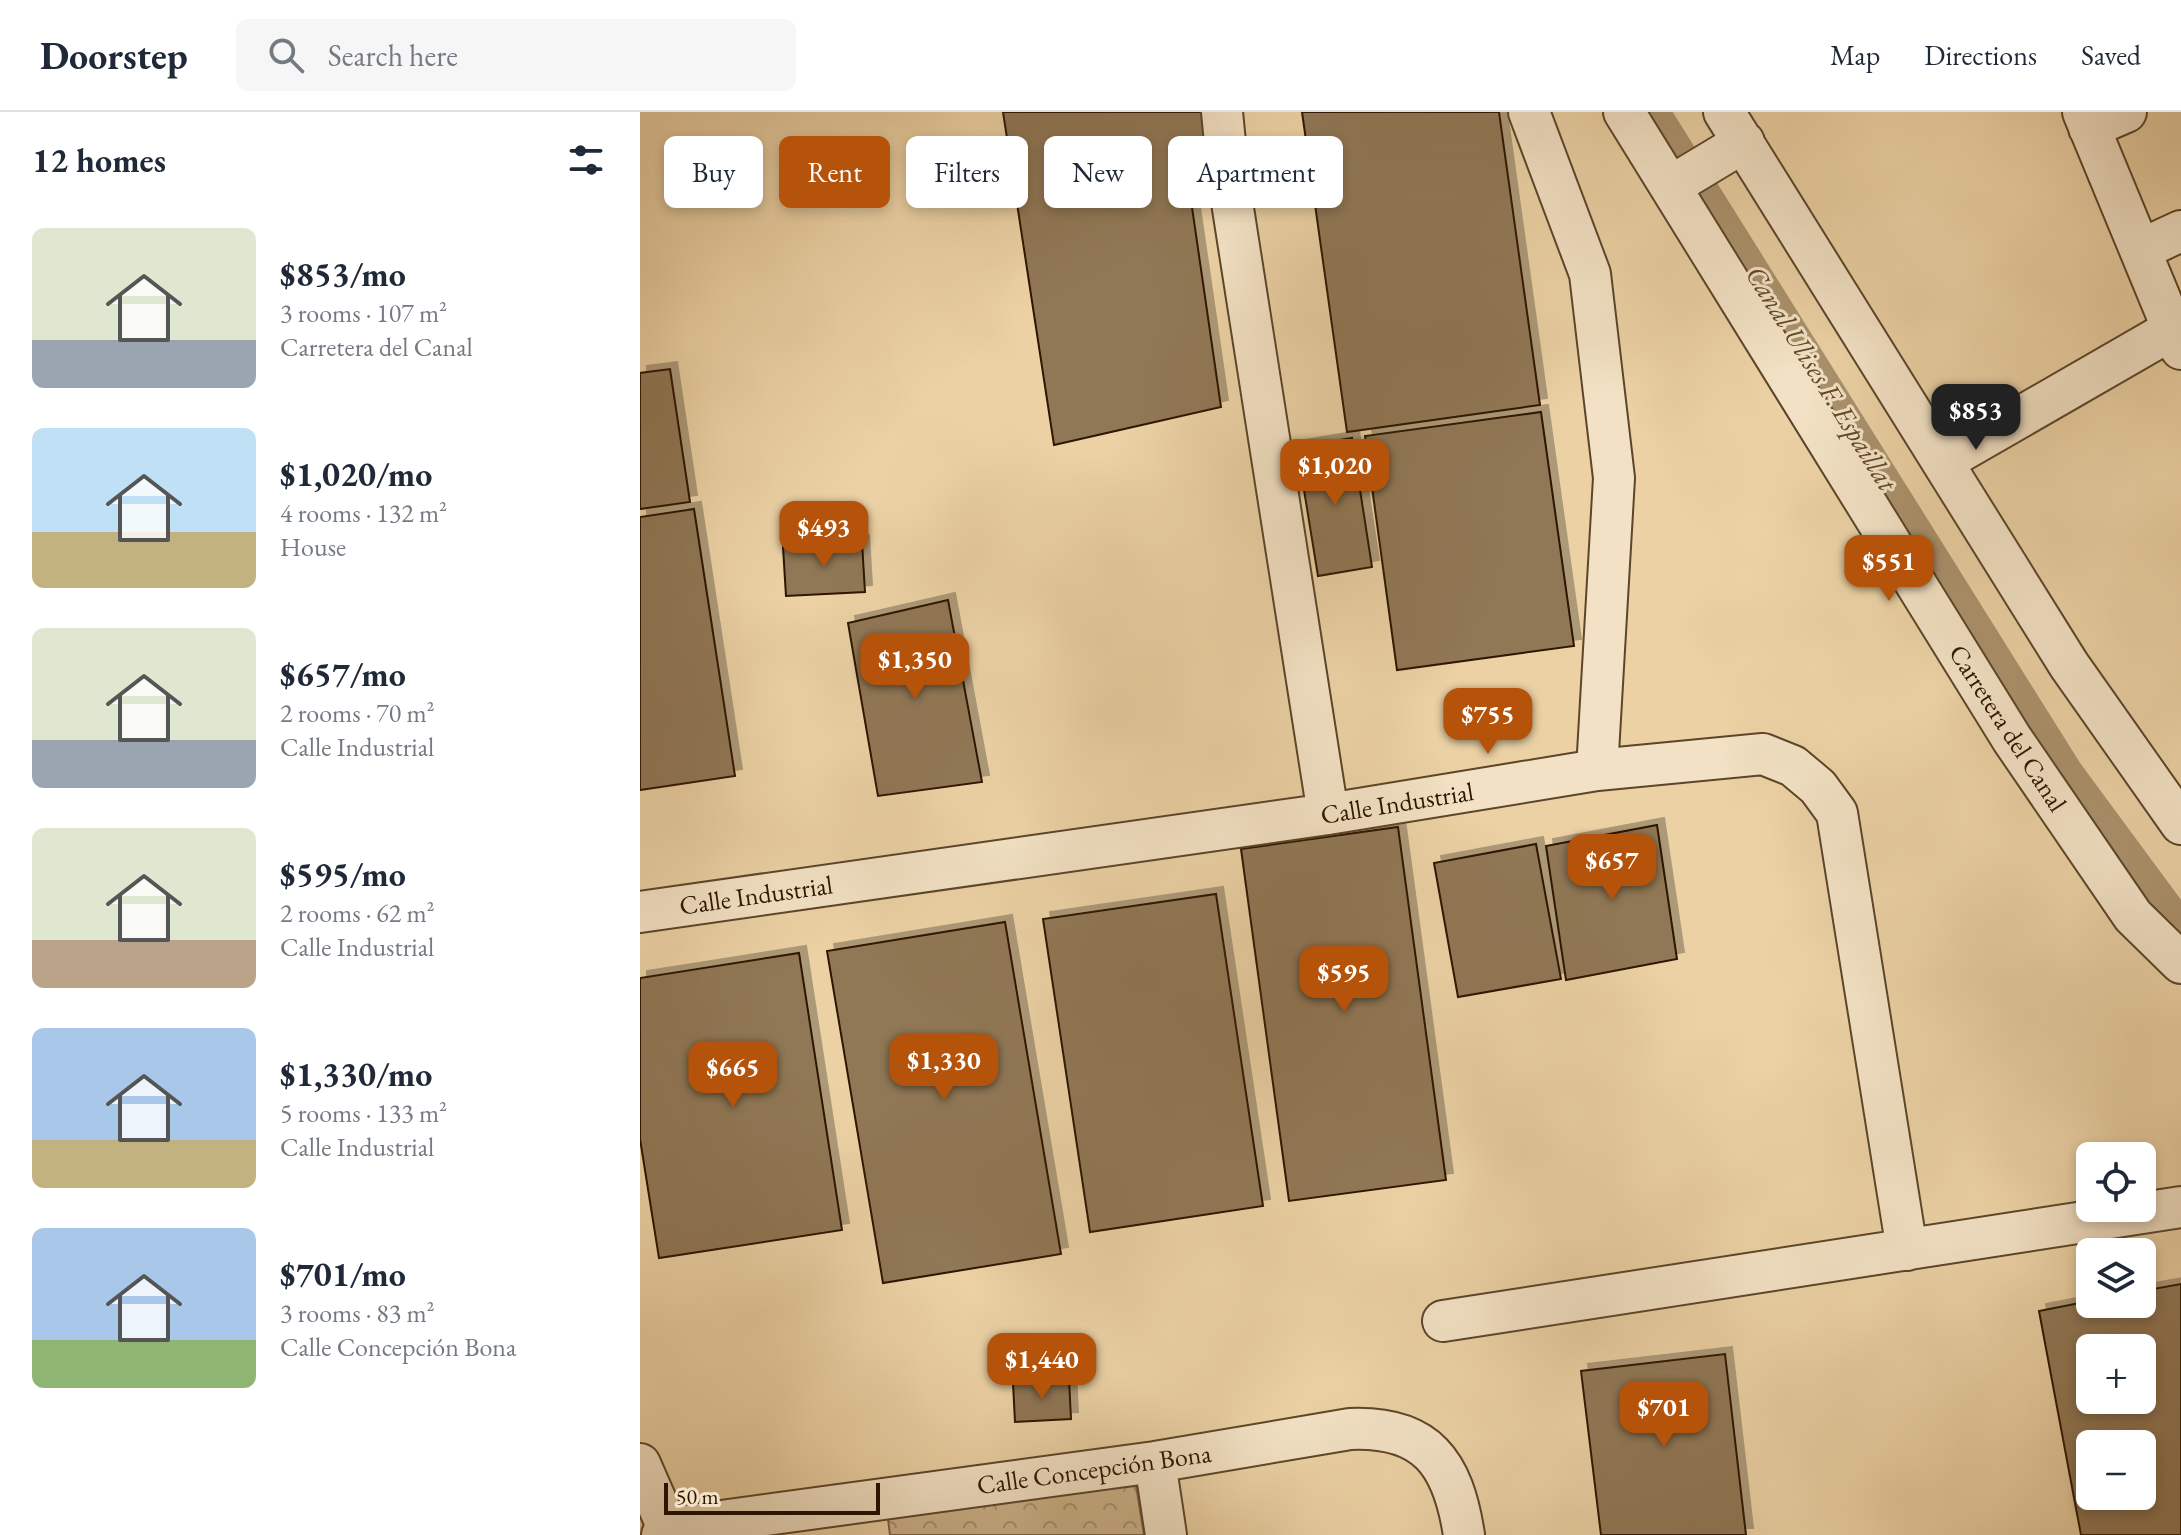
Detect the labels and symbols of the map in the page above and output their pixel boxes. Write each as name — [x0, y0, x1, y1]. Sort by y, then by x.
water label: Canal Ulises F. Espaillat — [1738, 259, 1907, 499]
pin: $853 — [1929, 384, 2023, 452]
pin: $1,020 — [1270, 439, 1400, 507]
pin: $493 — [777, 501, 871, 569]
pin: $551 — [1842, 535, 1936, 603]
pin: $1,350 — [850, 633, 980, 701]
street label: Carretera del Canal — [1941, 638, 2075, 818]
pin: $755 — [1441, 688, 1535, 756]
street label: Calle Industrial — [1318, 774, 1476, 832]
pin: $657 — [1565, 834, 1659, 902]
street label: Calle Industrial — [677, 867, 835, 923]
pin: $595 — [1297, 946, 1391, 1014]
pin: $1,330 — [879, 1034, 1009, 1102]
pin: $665 — [686, 1041, 780, 1109]
pin: $1,440 — [977, 1333, 1107, 1401]
pin: $701 — [1617, 1381, 1711, 1449]
street label: Calle Concepción Bona — [975, 1436, 1214, 1502]
scale bar — [664, 1479, 880, 1515]

